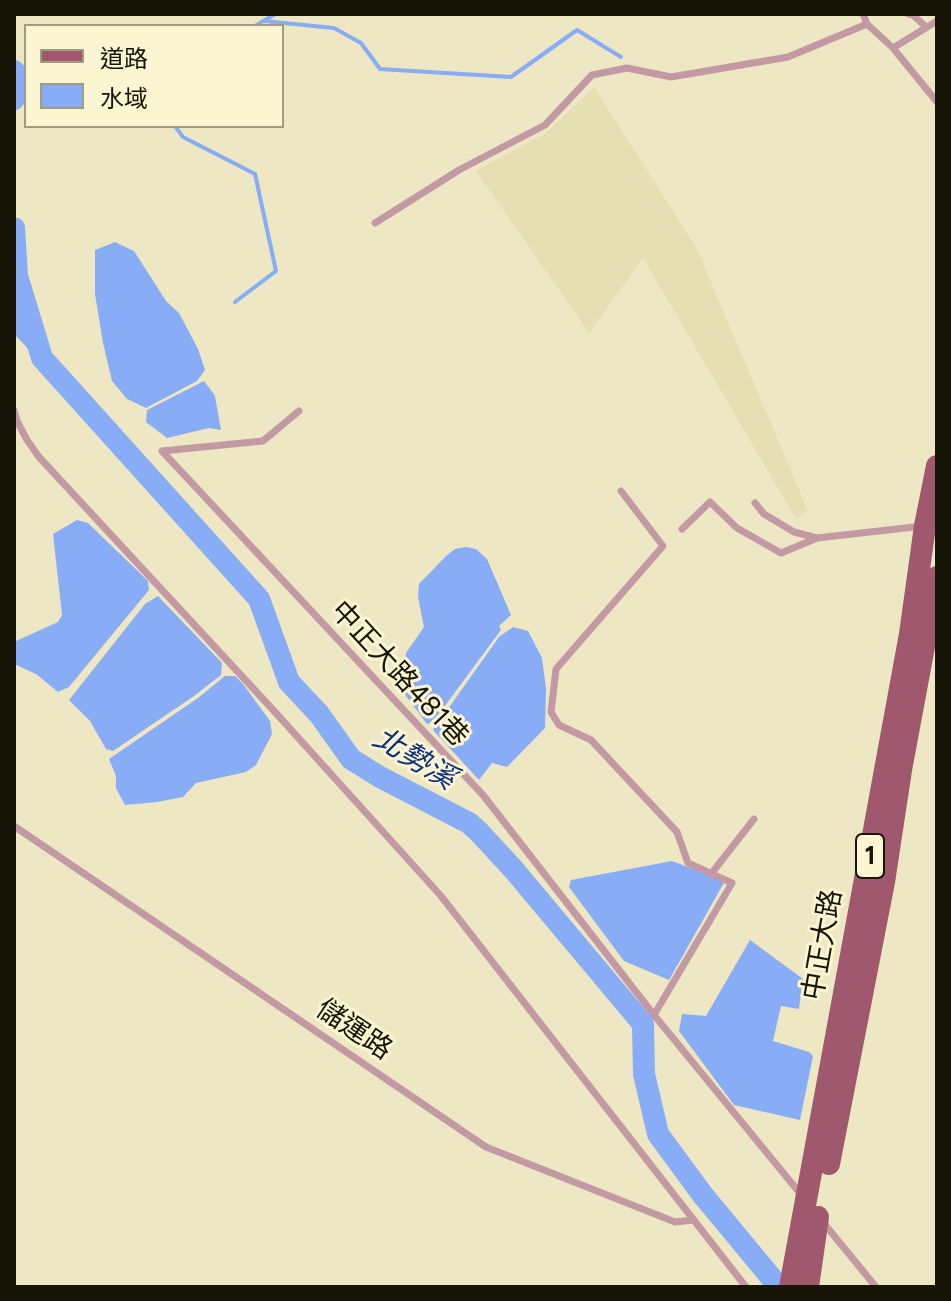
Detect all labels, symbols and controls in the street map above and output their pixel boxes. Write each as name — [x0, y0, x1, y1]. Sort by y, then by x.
legend — [24, 24, 284, 128]
text: 道路 — [100, 44, 148, 73]
text: 水域 — [100, 84, 148, 113]
street label: 中正大路481巷 — [323, 594, 475, 754]
water label: 北勢溪 — [366, 720, 462, 798]
road number: 1 — [856, 834, 884, 878]
street label: 中正大路 — [797, 887, 849, 1003]
street label: 儲運路 — [310, 993, 398, 1067]

